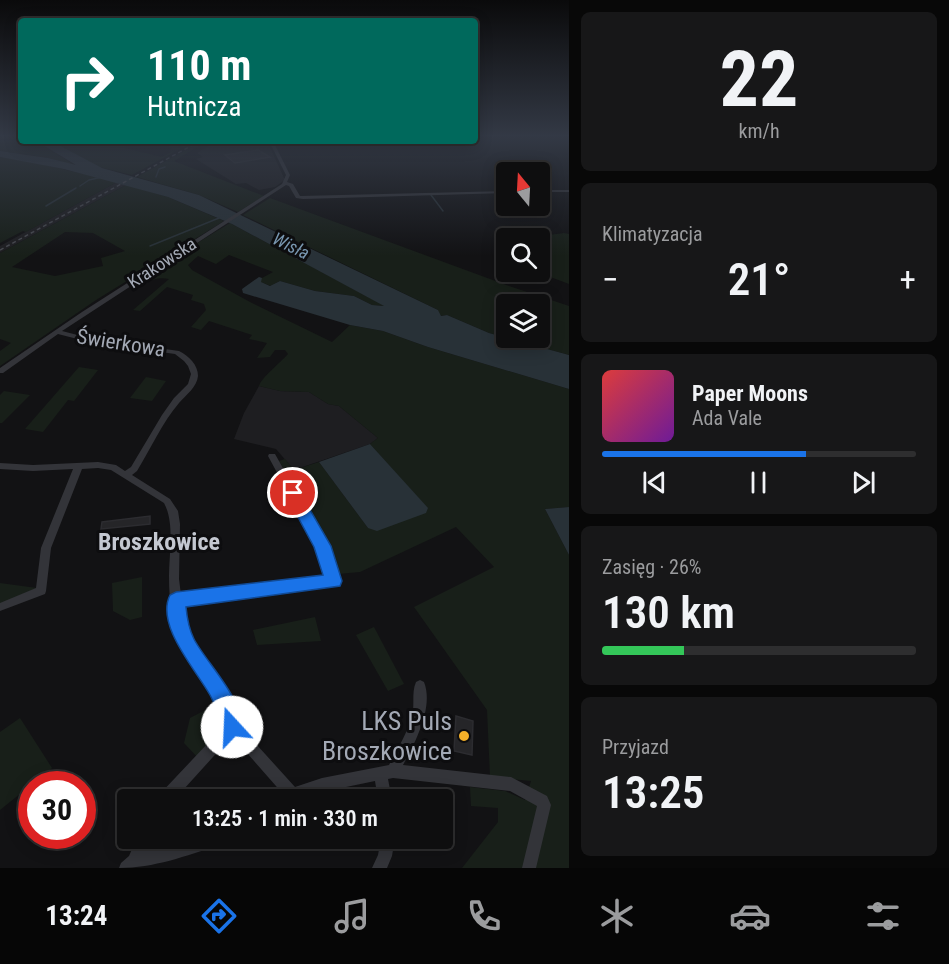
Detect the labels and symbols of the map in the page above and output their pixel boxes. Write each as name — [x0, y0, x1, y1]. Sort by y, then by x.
north arrow — [496, 162, 550, 216]
water label: Wisła — [270, 228, 313, 263]
street label: Krakowska — [124, 233, 200, 292]
street label: Świerkowa — [75, 324, 167, 362]
pin — [267, 467, 318, 518]
district label: Broszkowice — [98, 528, 220, 556]
position arrow — [200, 695, 264, 759]
place label: LKS Puls Broszkowice — [322, 706, 452, 766]
marker: LKS Puls Broszkowice — [457, 729, 471, 743]
speed limit sign: 30 — [18, 771, 96, 849]

